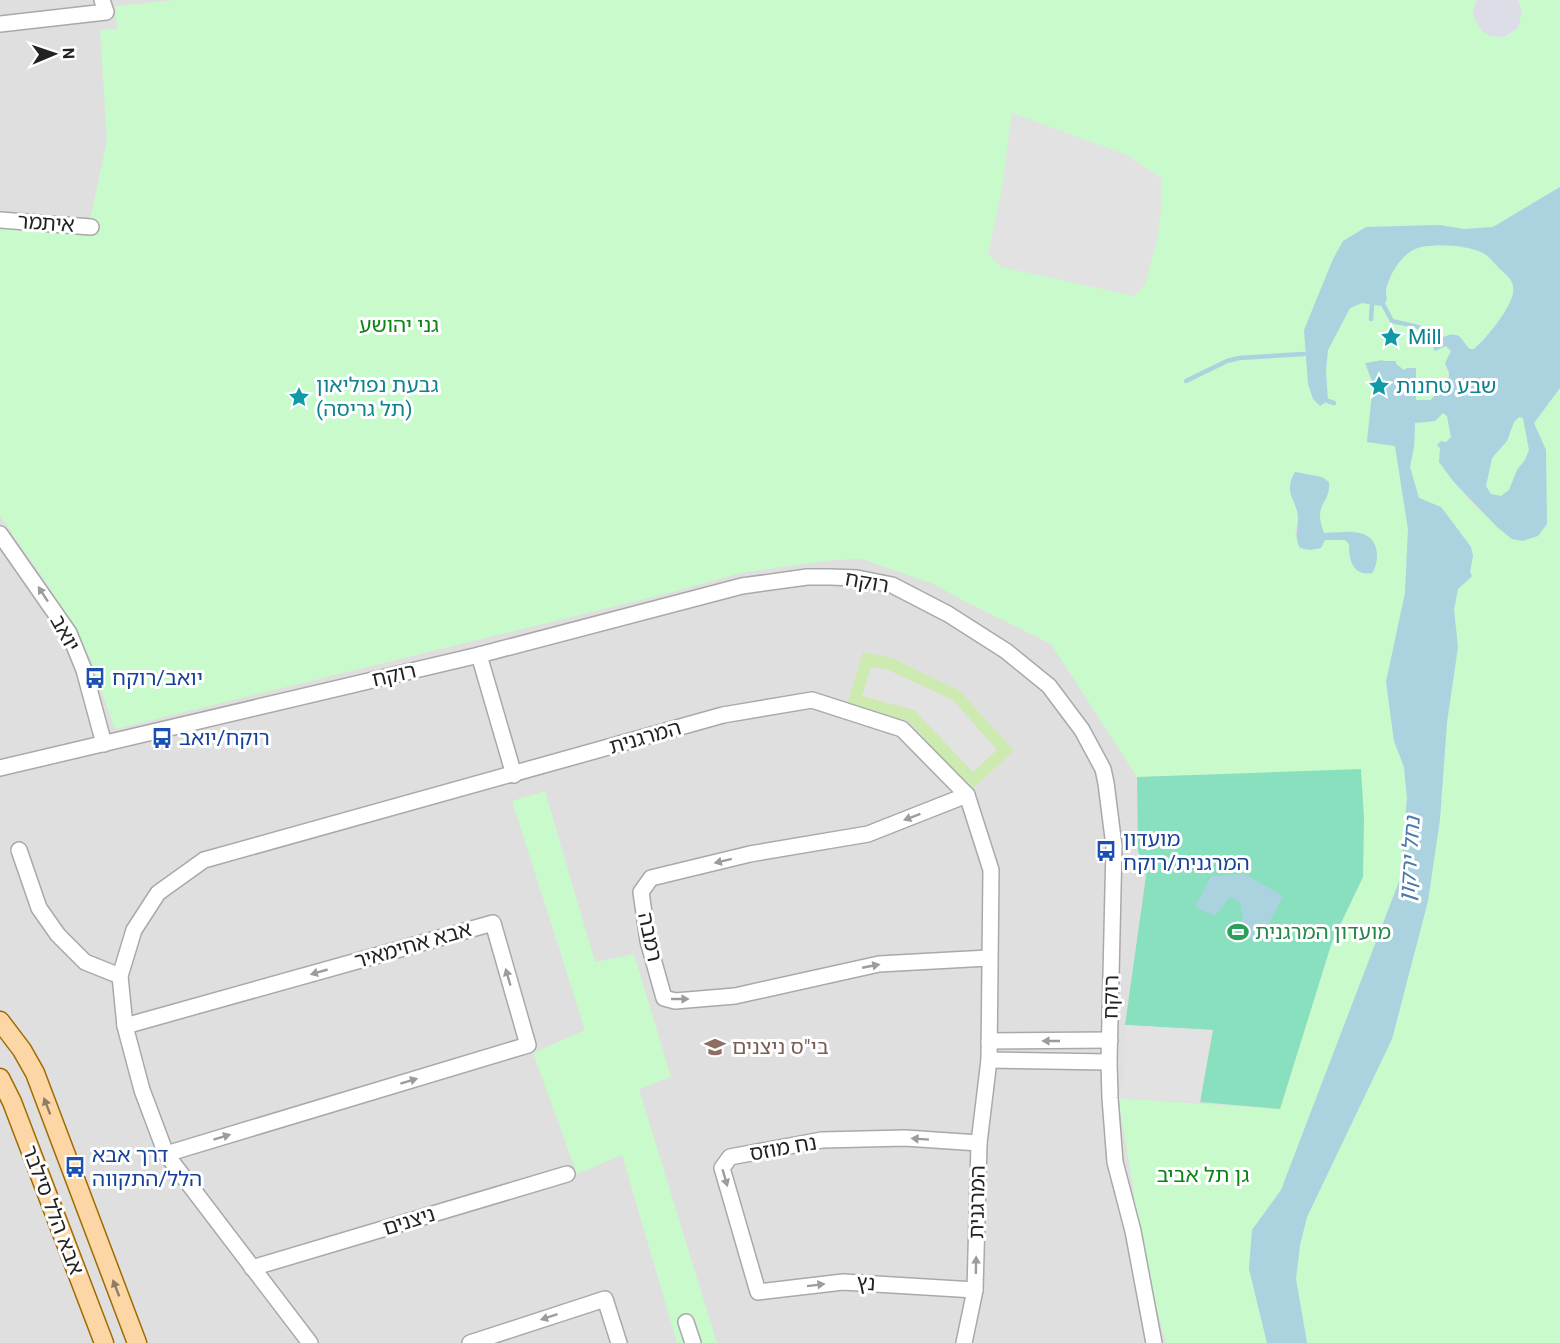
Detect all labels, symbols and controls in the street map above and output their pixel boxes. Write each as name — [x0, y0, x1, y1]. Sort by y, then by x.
north arrow — [24, 24, 84, 84]
text: N — [59, 48, 78, 59]
street label: איתמר — [17, 209, 75, 237]
park label: גני יהושע — [359, 313, 439, 337]
place icon: Mill — [1379, 325, 1403, 349]
place label: Mill — [1408, 325, 1442, 349]
place label: גבעת נפוליאון (תל גריסה) — [316, 373, 439, 421]
place icon: שבע טחנות — [1367, 374, 1391, 398]
place label: שבע טחנות — [1396, 374, 1496, 398]
place icon: גבעת נפוליאון (תל גריסה) — [287, 385, 311, 409]
street label: רוקח — [843, 566, 891, 598]
one-way arrow — [38, 586, 49, 602]
street label: יואב — [45, 611, 85, 655]
street label: רוקח — [370, 658, 418, 692]
bus stop icon: יואב/רוקח — [83, 666, 107, 690]
place label: יואב/רוקח — [112, 666, 203, 690]
street label: המרגנית — [606, 715, 684, 759]
bus stop icon: רוקח/יואב — [150, 726, 174, 750]
place label: רוקח/יואב — [179, 726, 270, 750]
one-way arrow — [903, 812, 921, 822]
water label: נחל ירקון — [1394, 814, 1425, 902]
place label: מועדון המרגנית/רוקח — [1123, 827, 1250, 875]
bus stop icon: מועדון המרגנית/רוקח — [1094, 839, 1118, 863]
one-way arrow — [714, 856, 732, 866]
street label: רמבה — [633, 910, 667, 964]
street label: אבא אחימאיר — [352, 917, 474, 973]
sports icon: מועדון המרגנית — [1226, 920, 1250, 944]
place label: מועדון המרגנית — [1255, 920, 1391, 944]
one-way arrow — [862, 961, 881, 970]
one-way arrow — [310, 967, 328, 977]
one-way arrow — [503, 968, 512, 986]
street label: רוקח — [1099, 975, 1123, 1019]
one-way arrow — [671, 994, 690, 1004]
school or university icon: בי"ס ניצנים — [703, 1035, 727, 1059]
place label: בי"ס ניצנים — [732, 1035, 829, 1059]
one-way arrow — [1042, 1036, 1061, 1046]
one-way arrow — [400, 1076, 418, 1085]
one-way arrow — [42, 1097, 51, 1115]
street label: נח מוזס — [748, 1130, 818, 1166]
one-way arrow — [213, 1132, 231, 1141]
one-way arrow — [911, 1135, 930, 1144]
street label: אבא הלל סילבר — [17, 1142, 89, 1278]
place label: דרך אבא הלל/התקווה — [92, 1143, 202, 1191]
bus stop icon: דרך אבא הלל/התקווה — [63, 1155, 87, 1179]
park label: גן תל אביב — [1157, 1163, 1249, 1187]
street label: המרגנית — [964, 1165, 990, 1239]
one-way arrow — [721, 1169, 730, 1187]
street label: ניצנים — [380, 1202, 438, 1240]
one-way arrow — [971, 1255, 980, 1274]
street label: נץ — [856, 1270, 876, 1296]
one-way arrow — [111, 1279, 121, 1297]
one-way arrow — [807, 1280, 826, 1290]
one-way arrow — [540, 1313, 558, 1322]

